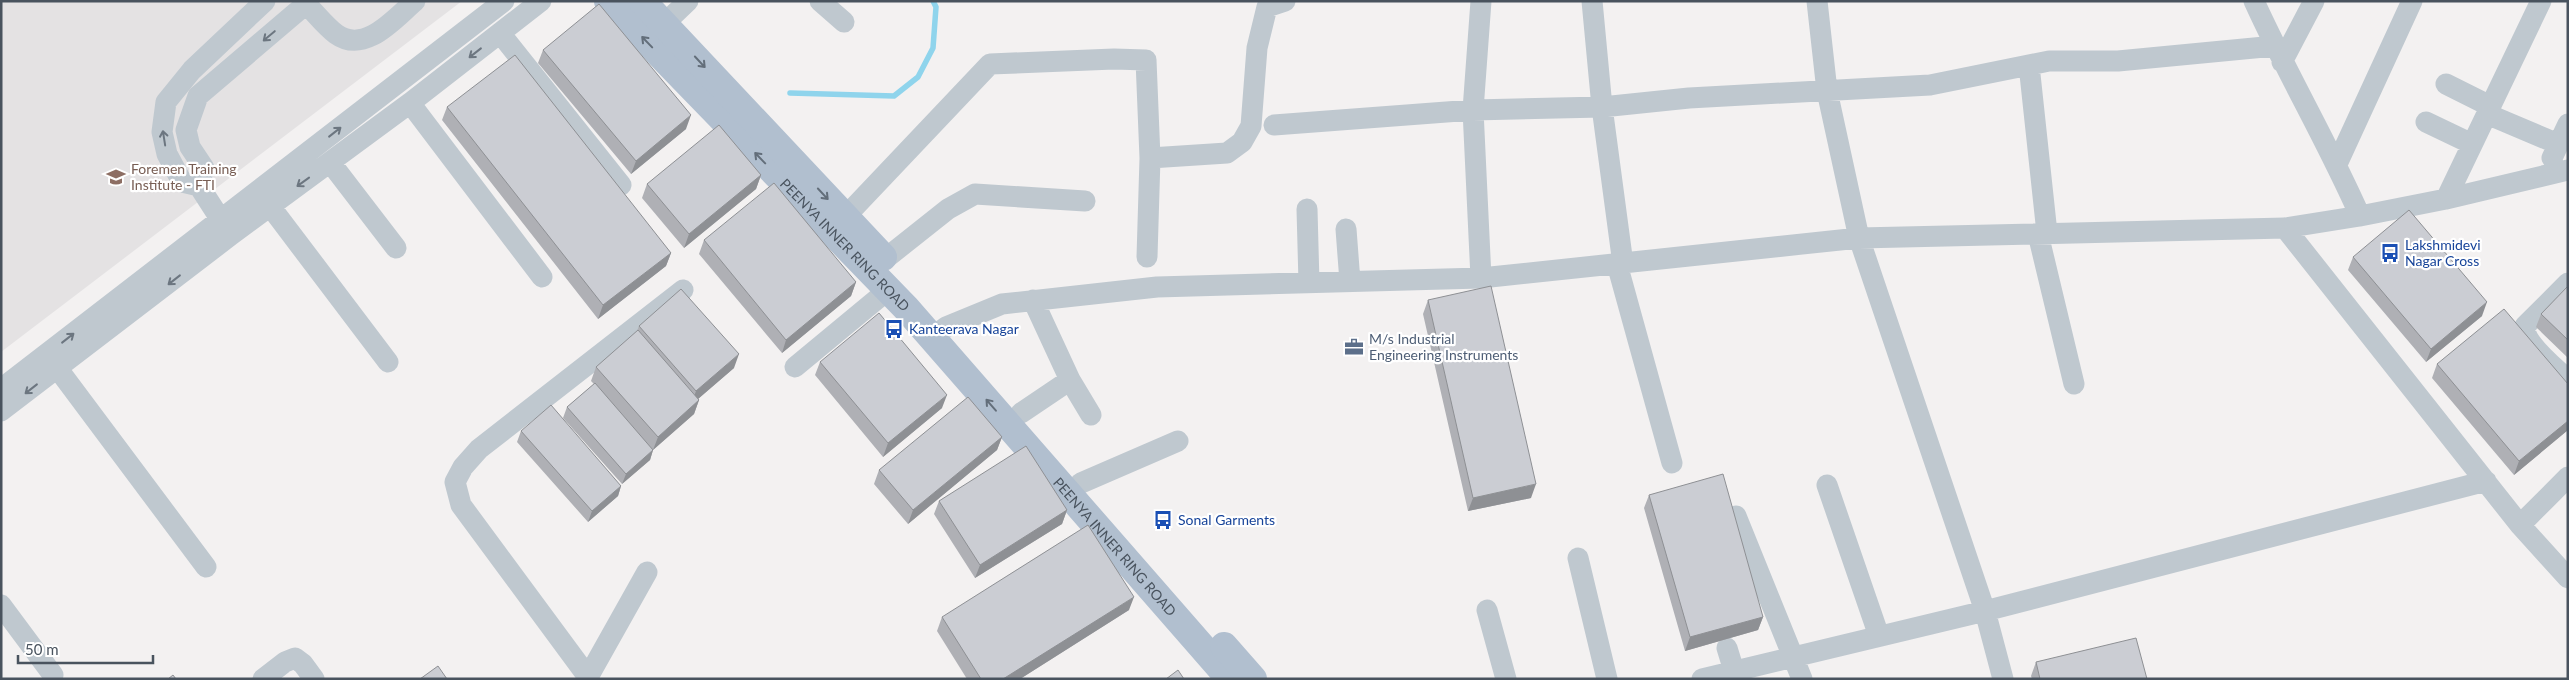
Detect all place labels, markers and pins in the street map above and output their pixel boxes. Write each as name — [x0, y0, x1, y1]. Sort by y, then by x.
place label: Foremen Training Institute - FTI — [131, 160, 237, 193]
school or university icon: Foremen Training Institute - FTI — [105, 166, 127, 188]
place label: Lakshmidevi Nagar Cross — [2405, 236, 2481, 269]
bus stop icon: Lakshmidevi Nagar Cross — [2379, 242, 2401, 264]
bus stop icon: Kanteerava Nagar — [883, 318, 905, 340]
place label: Kanteerava Nagar — [909, 320, 1019, 337]
place label: M/s Industrial Engineering Instruments — [1369, 330, 1518, 363]
office icon: M/s Industrial Engineering Instruments — [1343, 336, 1365, 358]
bus stop icon: Sonal Garments — [1152, 509, 1174, 531]
place label: Sonal Garments — [1178, 511, 1275, 528]

